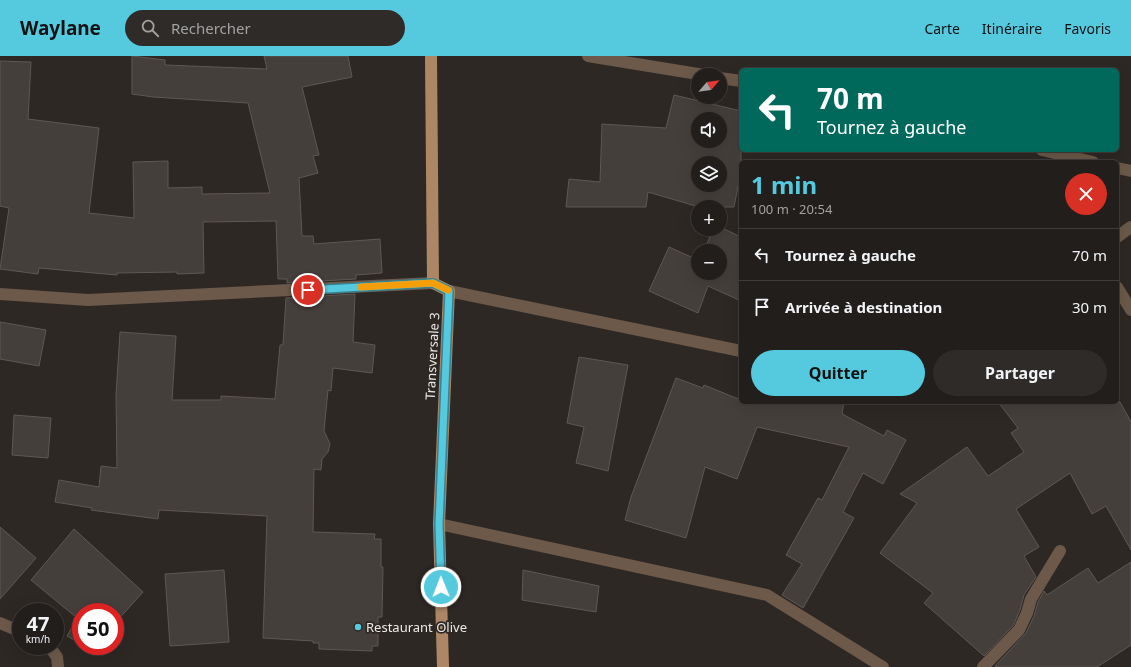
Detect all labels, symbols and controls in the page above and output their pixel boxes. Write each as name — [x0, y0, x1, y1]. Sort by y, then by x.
search box — [125, 10, 405, 46]
text: Waylane — [20, 15, 101, 41]
icon: search — [139, 17, 161, 39]
text: Rechercher — [171, 18, 251, 38]
text: Carte — [924, 19, 960, 38]
text: Itinéraire — [982, 19, 1042, 38]
text: Favoris — [1064, 19, 1111, 38]
north arrow — [691, 68, 727, 104]
map controls — [691, 68, 727, 280]
text: 70 m — [817, 79, 884, 117]
icon: left — [751, 84, 803, 136]
button: sound — [691, 112, 727, 148]
text: Tournez à gauche — [817, 115, 966, 139]
button: layers — [691, 156, 727, 192]
text: 1 min — [751, 168, 817, 201]
button: close — [1065, 173, 1107, 215]
button: + — [691, 200, 727, 236]
text: 100 m · 20:54 — [751, 200, 832, 218]
button: − — [691, 244, 727, 280]
icon: left — [751, 244, 773, 266]
text: Tournez à gauche — [785, 245, 916, 265]
text: 70 m — [1072, 245, 1107, 265]
pin — [291, 273, 325, 307]
icon: arrive — [297, 279, 319, 301]
icon: arrive — [751, 296, 773, 318]
text: Arrivée à destination — [785, 297, 942, 317]
text: 30 m — [1072, 297, 1107, 317]
street label: Transversale 3 — [421, 312, 443, 400]
button: Quitter — [751, 350, 925, 396]
button: Partager — [933, 350, 1107, 396]
position arrow — [420, 566, 462, 608]
speed limit sign: 50 — [72, 603, 124, 655]
text: 47 — [27, 610, 49, 637]
place label: Restaurant Olive — [366, 618, 467, 636]
marker: Restaurant Olive — [353, 622, 363, 632]
text: km/h — [26, 632, 50, 646]

